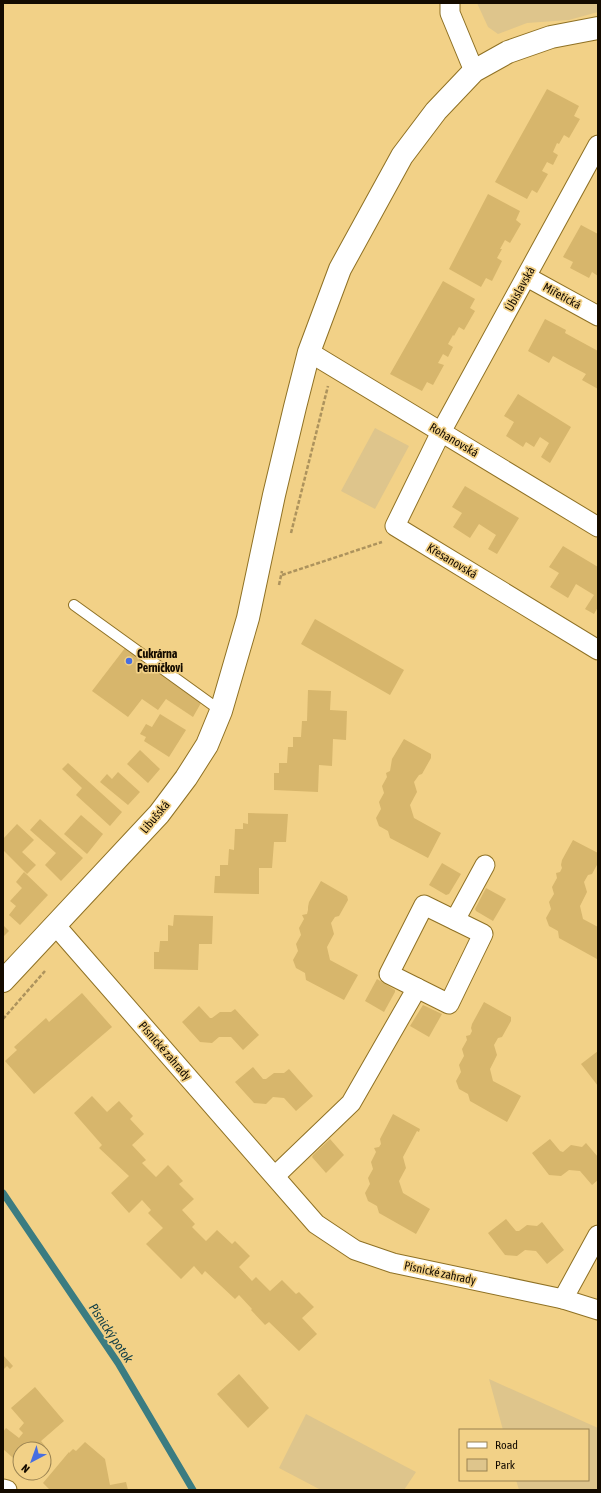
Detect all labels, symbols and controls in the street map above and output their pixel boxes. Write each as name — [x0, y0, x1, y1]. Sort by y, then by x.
street label: Úbislavská — [502, 264, 538, 314]
street label: Miřetická — [541, 280, 583, 312]
street label: Rohanovská — [427, 420, 481, 460]
street label: Křesanovská — [424, 541, 480, 581]
place label: Cukrárna Perníčkovi — [137, 647, 183, 675]
marker: Cukrárna Perníčkovi — [124, 656, 134, 666]
street label: Libušská — [137, 798, 173, 836]
street label: Písnické zahrady — [136, 1019, 194, 1083]
street label: Písnické zahrady — [403, 1259, 477, 1287]
water label: Písnický potok — [86, 1300, 136, 1366]
legend — [459, 1429, 589, 1481]
text: Road — [495, 1438, 518, 1452]
north arrow — [12, 1441, 52, 1481]
text: Park — [495, 1458, 516, 1472]
text: N — [19, 1462, 32, 1475]

